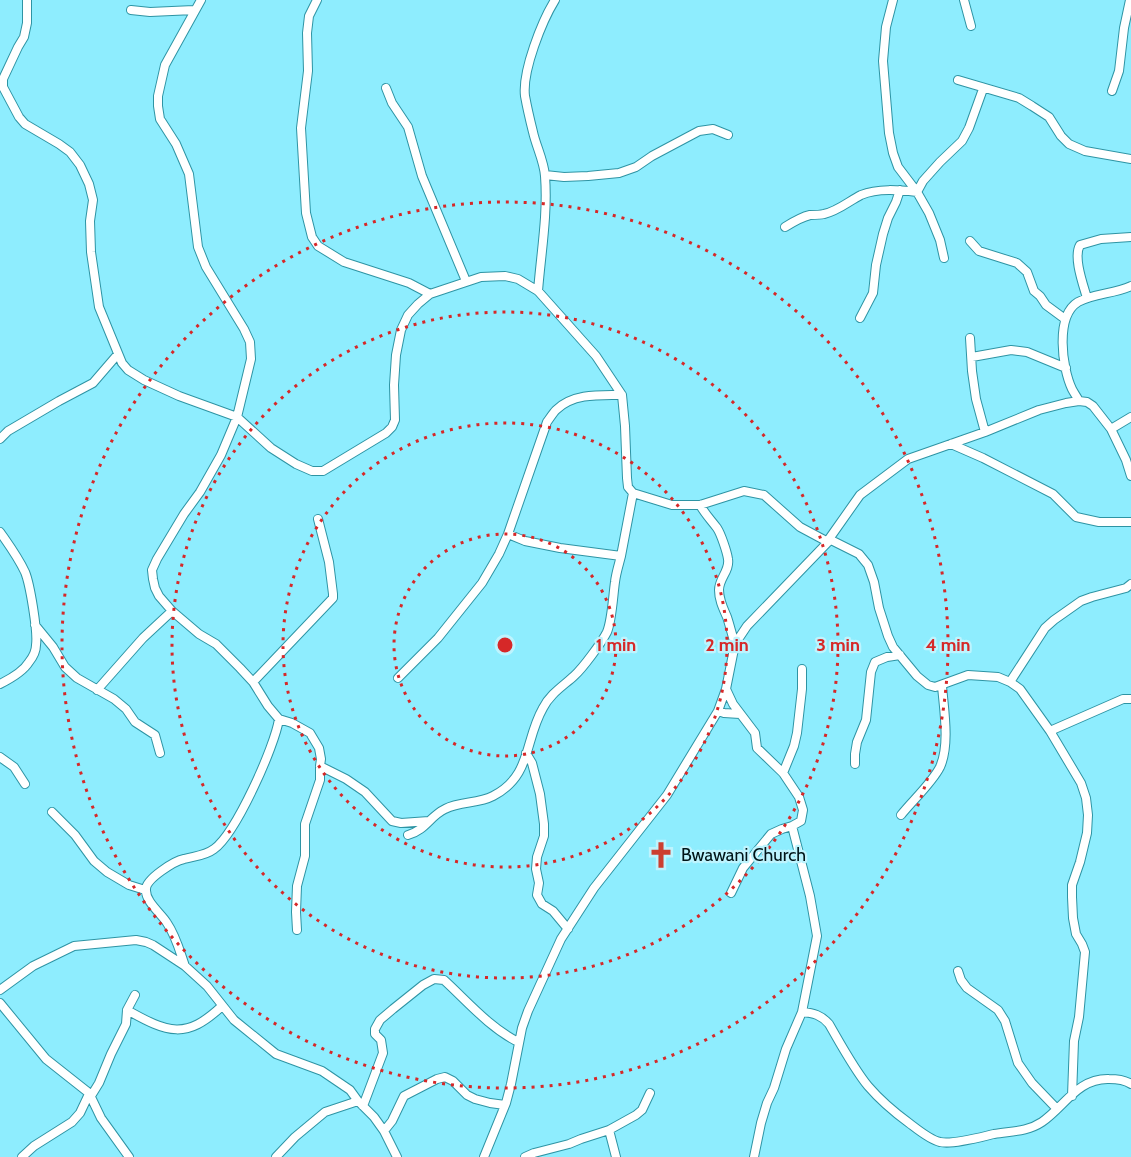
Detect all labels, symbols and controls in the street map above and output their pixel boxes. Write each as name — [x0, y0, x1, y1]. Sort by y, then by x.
text: 1 min — [596, 634, 636, 656]
text: 2 min — [705, 634, 749, 656]
text: 3 min — [816, 634, 860, 656]
text: 4 min — [925, 634, 971, 656]
centre of rings — [495, 635, 515, 655]
church icon: Bwawani Church — [646, 840, 676, 870]
place label: Bwawani Church — [681, 844, 806, 866]

